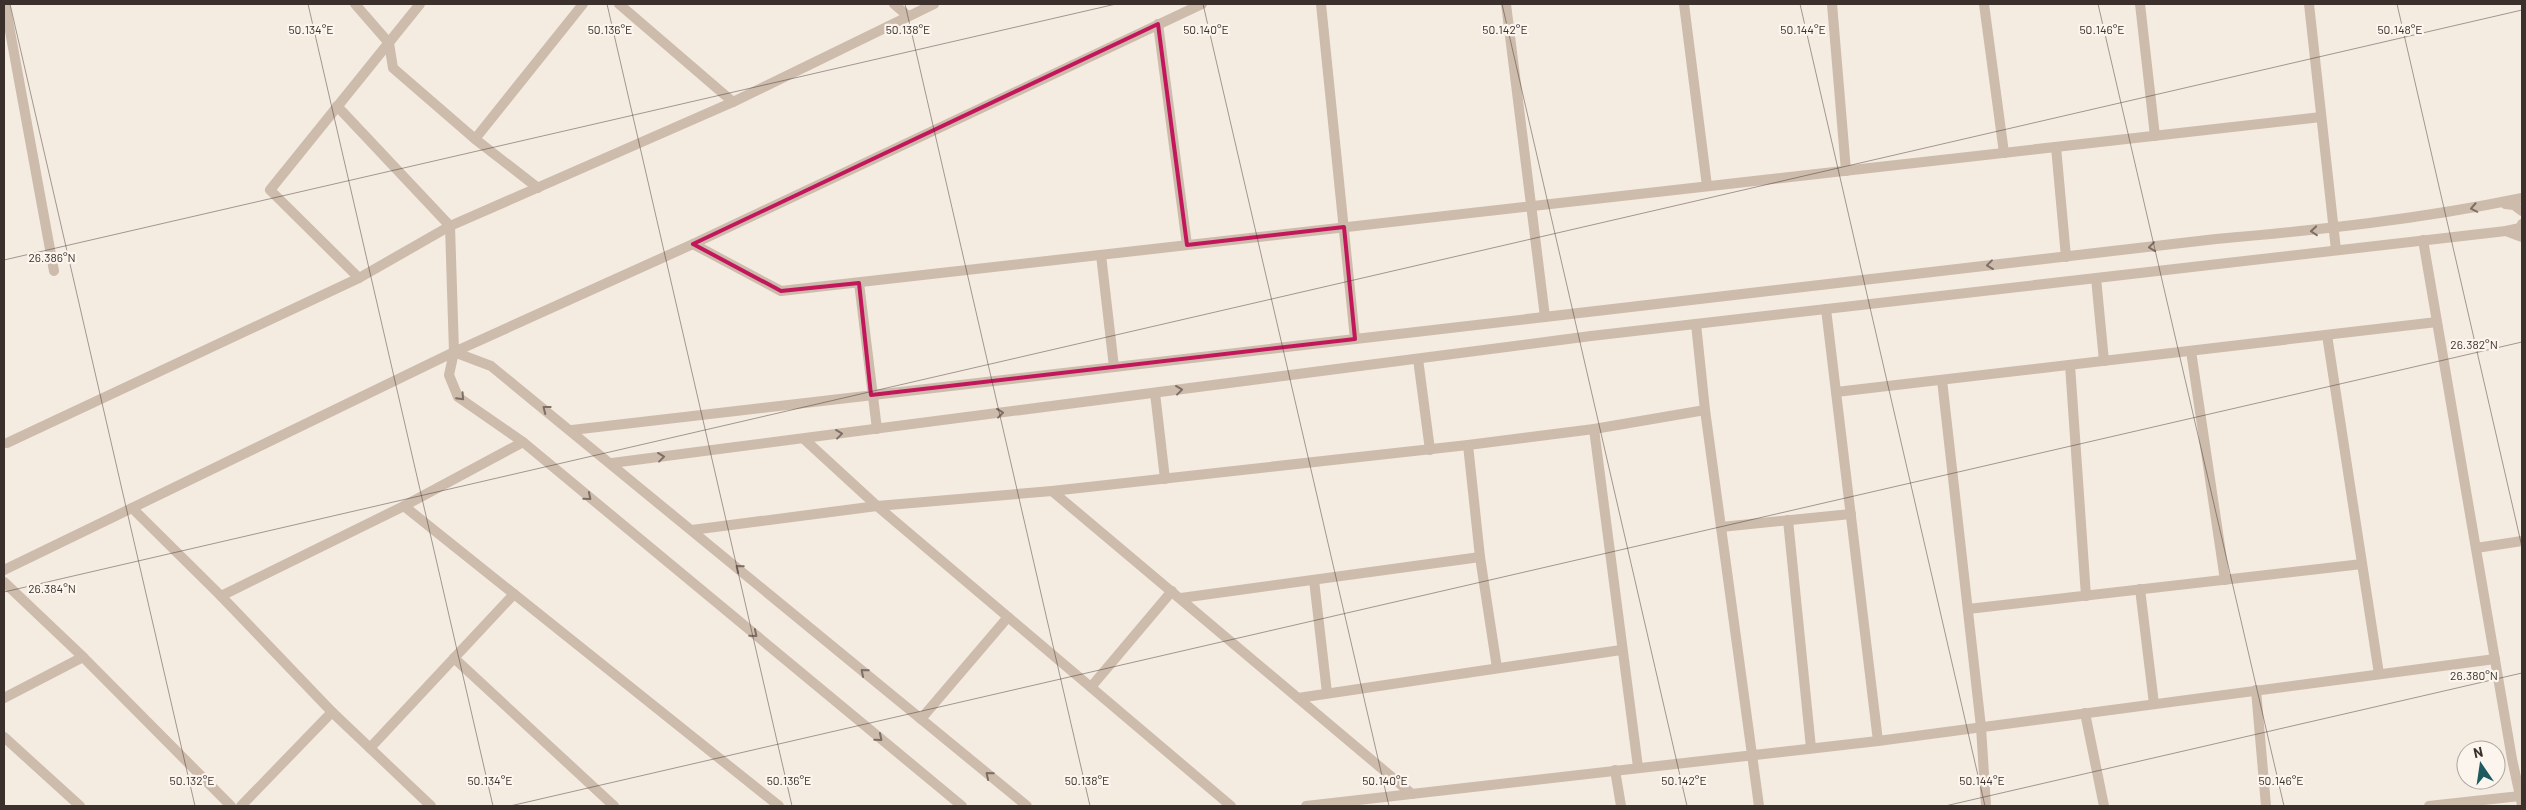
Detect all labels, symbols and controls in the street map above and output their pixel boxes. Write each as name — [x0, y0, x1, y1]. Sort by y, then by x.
text: 50.134°E — [288, 22, 334, 36]
text: 50.136°E — [588, 22, 632, 36]
text: 50.138°E — [886, 22, 930, 36]
text: 50.140°E — [1183, 22, 1229, 36]
text: 50.142°E — [1482, 22, 1528, 36]
text: 50.144°E — [1780, 22, 1826, 36]
text: 50.146°E — [2079, 22, 2125, 36]
text: 50.148°E — [2377, 22, 2423, 36]
one-way arrow — [2470, 202, 2479, 213]
one-way arrow — [2309, 225, 2317, 236]
one-way arrow — [2148, 241, 2156, 252]
text: 26.386°N — [28, 250, 76, 264]
one-way arrow — [1986, 259, 1994, 270]
text: 26.382°N — [2450, 337, 2498, 351]
one-way arrow — [1175, 385, 1183, 396]
one-way arrow — [455, 391, 464, 400]
one-way arrow — [542, 406, 551, 415]
one-way arrow — [997, 408, 1005, 419]
one-way arrow — [836, 429, 844, 440]
one-way arrow — [657, 452, 665, 463]
one-way arrow — [583, 491, 592, 500]
one-way arrow — [735, 565, 744, 574]
text: 26.384°N — [28, 581, 76, 595]
one-way arrow — [748, 628, 757, 637]
text: 26.380°N — [2450, 668, 2498, 682]
one-way arrow — [861, 669, 870, 677]
one-way arrow — [873, 732, 882, 740]
north arrow — [2456, 740, 2506, 790]
text: N — [2472, 743, 2484, 761]
text: 50.132°E — [170, 773, 214, 787]
text: 50.134°E — [467, 773, 513, 787]
text: 50.136°E — [767, 773, 811, 787]
one-way arrow — [986, 773, 995, 781]
text: 50.138°E — [1065, 773, 1109, 787]
text: 50.140°E — [1362, 773, 1408, 787]
text: 50.142°E — [1661, 773, 1707, 787]
text: 50.144°E — [1959, 773, 2005, 787]
text: 50.146°E — [2258, 773, 2304, 787]

